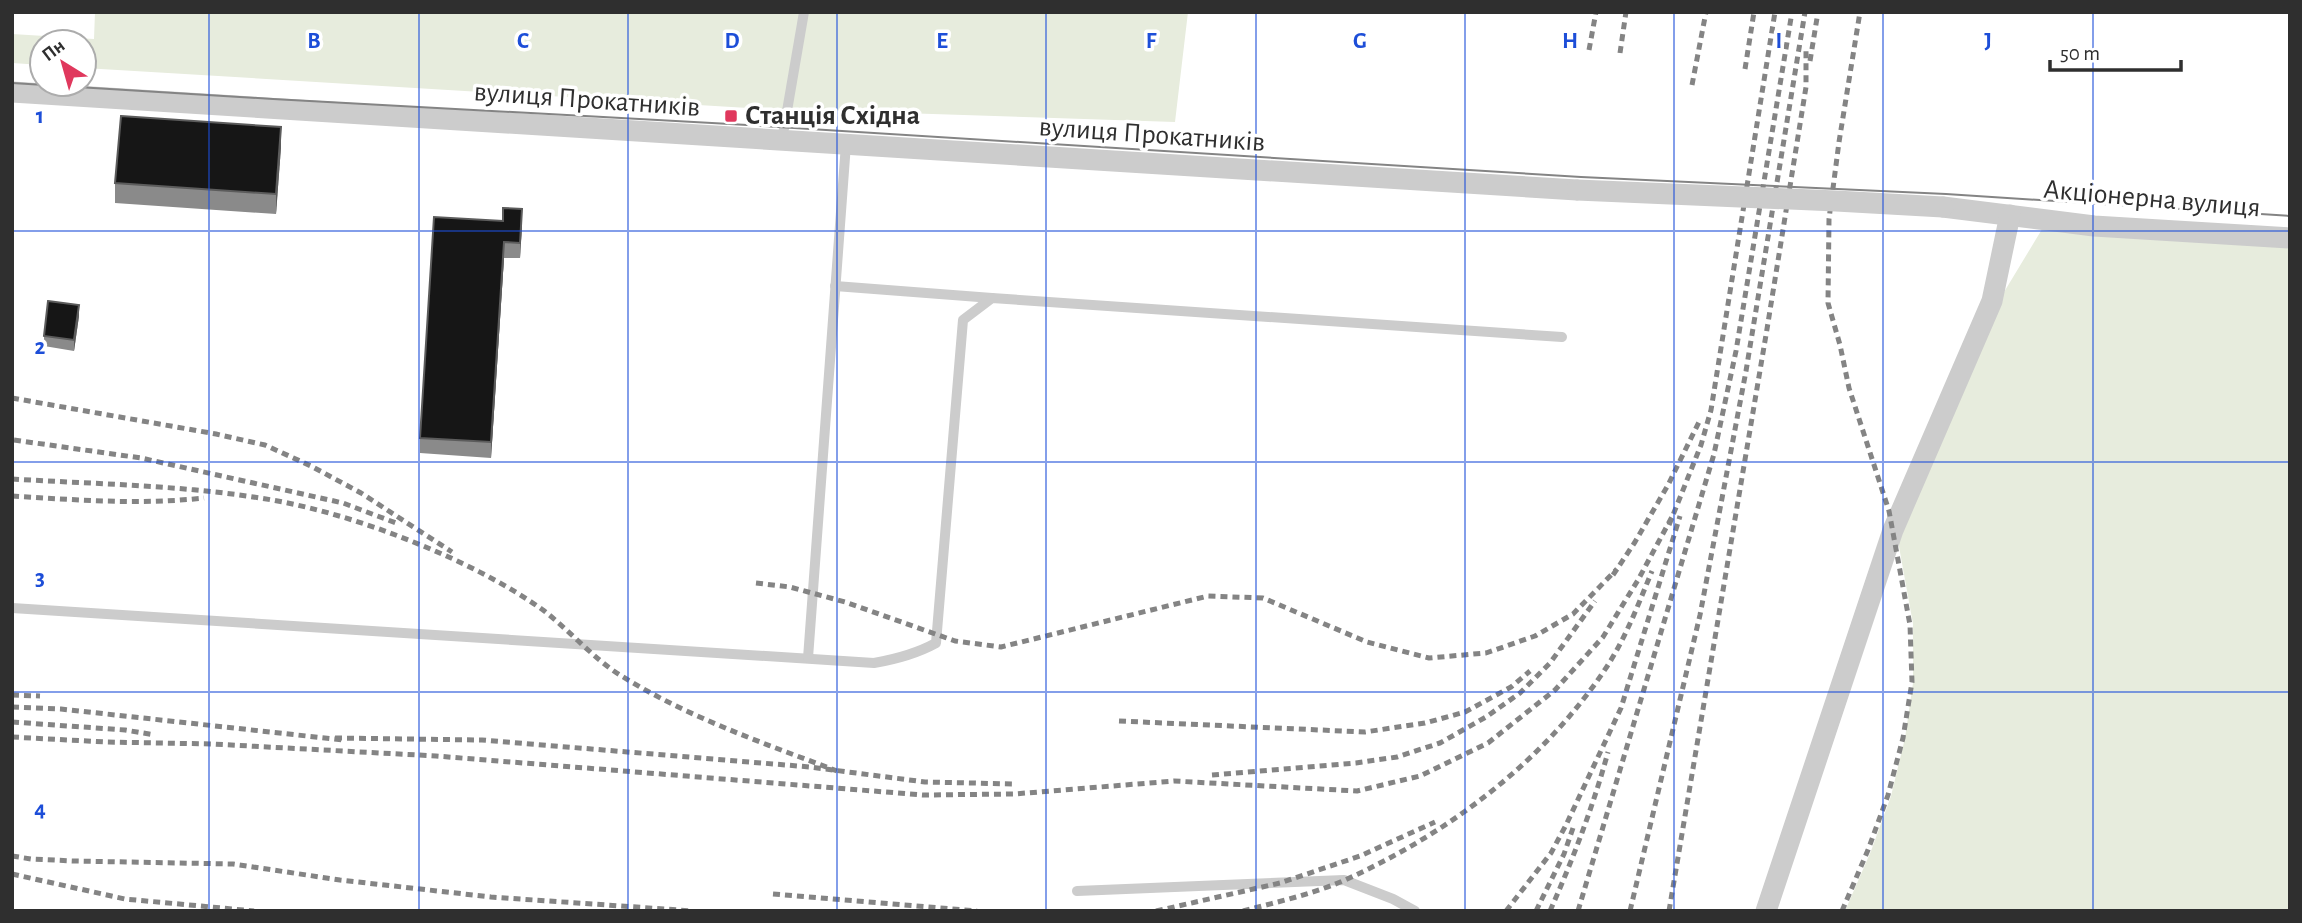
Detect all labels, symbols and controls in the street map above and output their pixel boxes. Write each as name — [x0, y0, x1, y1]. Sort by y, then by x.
north arrow — [28, 28, 98, 98]
scale bar — [2050, 28, 2181, 72]
text: B — [307, 30, 321, 53]
text: C — [517, 30, 529, 53]
text: D — [724, 30, 740, 53]
text: E — [936, 30, 948, 53]
text: F — [1146, 30, 1157, 53]
text: G — [1353, 30, 1367, 53]
text: H — [1562, 30, 1578, 53]
text: I — [1776, 30, 1782, 53]
text: J — [1984, 30, 1992, 53]
text: Пн — [39, 36, 69, 65]
text: 50 m — [2060, 43, 2100, 64]
street label: вулиця Прокатників — [473, 78, 701, 122]
place label: Станція Східна — [745, 102, 920, 130]
text: 1 — [36, 105, 44, 128]
marker: Станція Східна — [723, 108, 739, 124]
street label: вулиця Прокатників — [1038, 113, 1266, 157]
street label: Акціонерна вулиця — [2042, 176, 2262, 222]
text: 2 — [35, 336, 46, 359]
text: 3 — [35, 567, 45, 590]
text: 4 — [34, 798, 46, 821]

